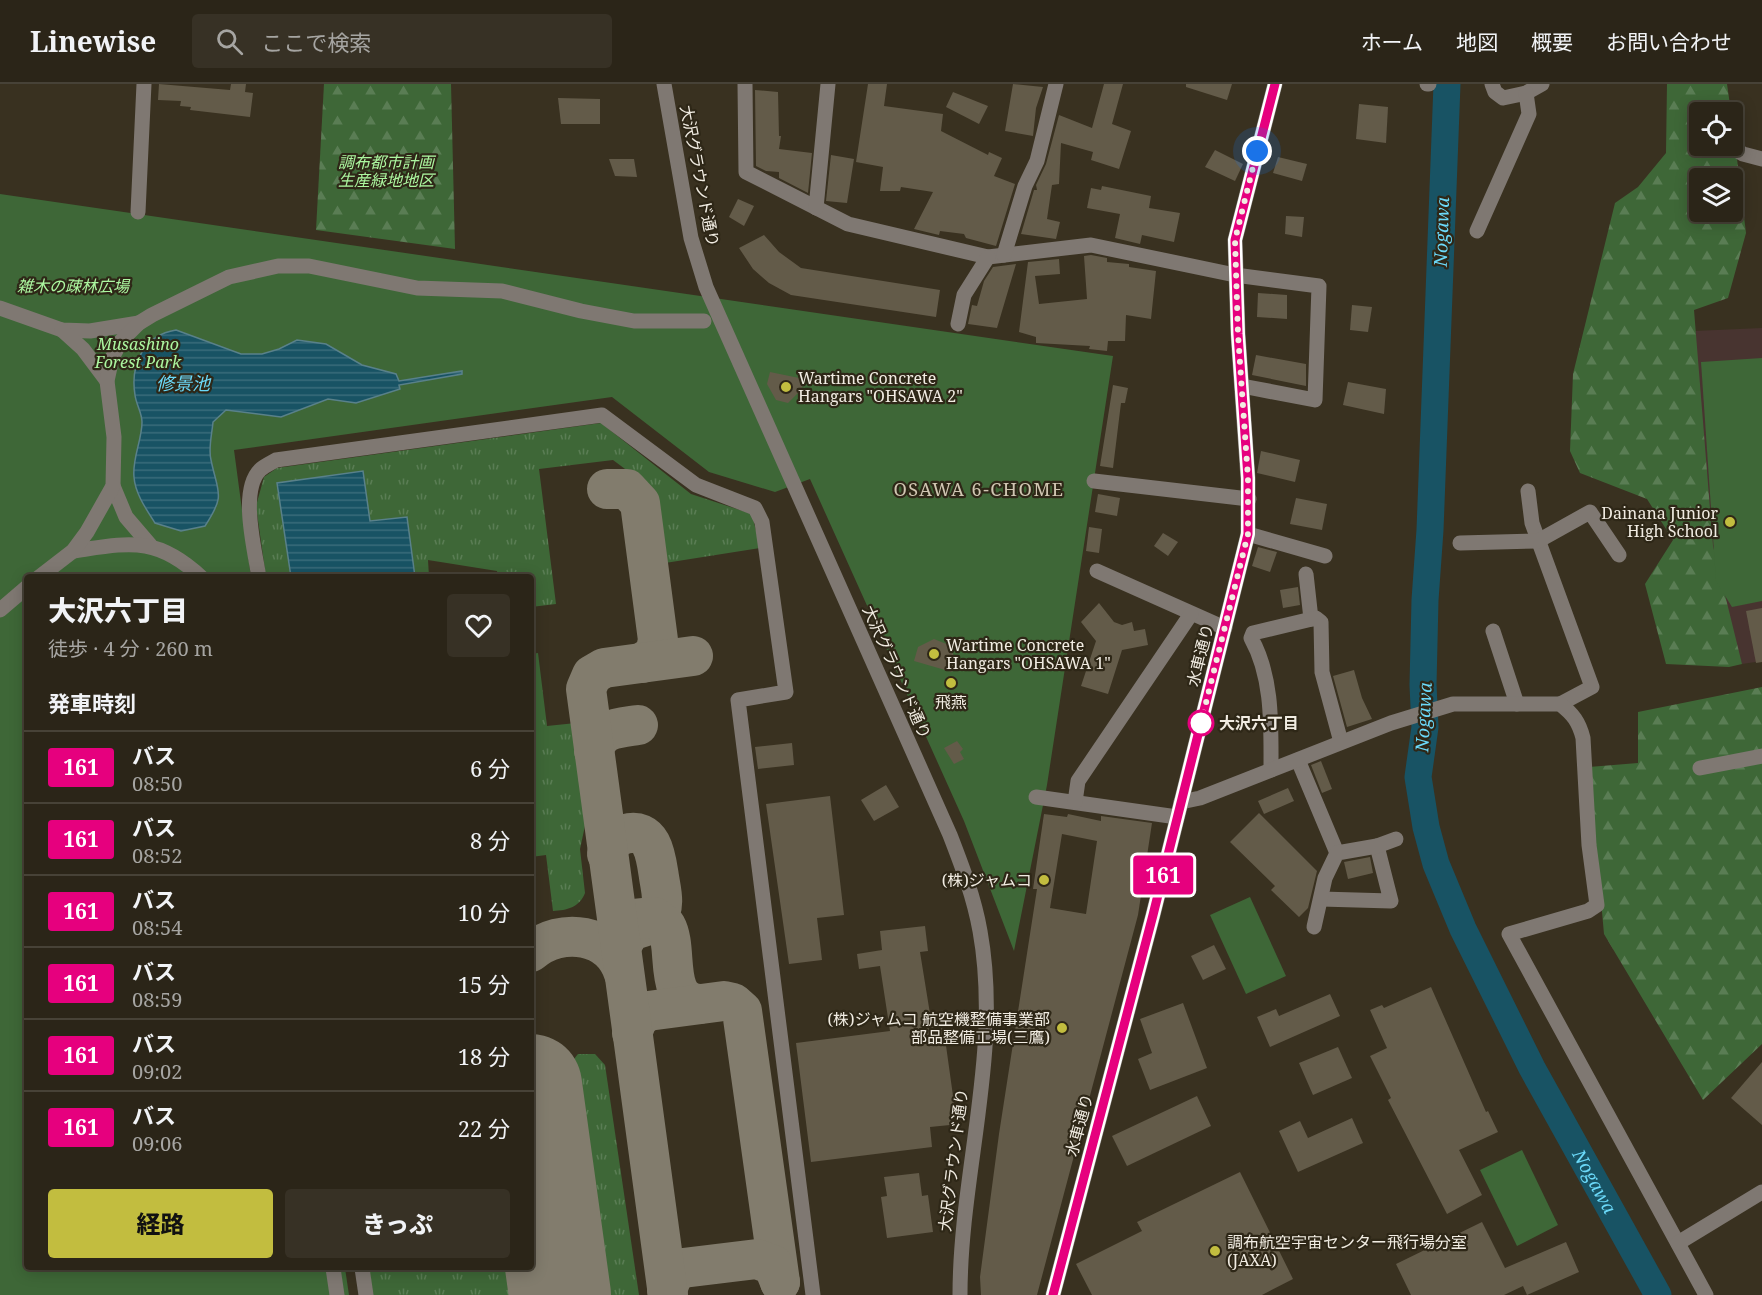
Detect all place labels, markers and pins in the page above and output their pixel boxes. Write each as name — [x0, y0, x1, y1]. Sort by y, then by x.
place label: Wartime Concrete Hangars "OHSAWA 2" — [798, 367, 963, 407]
marker: Wartime Concrete Hangars "OHSAWA 2" — [779, 380, 793, 394]
place label: Dainana Junior High School — [1601, 502, 1718, 542]
marker: Dainana Junior High School — [1723, 515, 1737, 529]
place label: Wartime Concrete Hangars "OHSAWA 1" — [946, 634, 1111, 674]
marker: Wartime Concrete Hangars "OHSAWA 1" — [927, 647, 941, 661]
marker: 飛燕 — [944, 676, 958, 690]
place label: 飛燕 — [935, 691, 967, 713]
marker: 大沢六丁目 — [1188, 710, 1214, 736]
place label: 大沢六丁目 — [1219, 712, 1299, 734]
place label: (株)ジャムコ — [942, 869, 1032, 891]
marker: (株)ジャムコ — [1037, 873, 1051, 887]
place label: (株)ジャムコ 航空機整備事業部 部品整備工場(三鷹) — [828, 1008, 1050, 1048]
marker: (株)ジャムコ 航空機整備事業部 部品整備工場(三鷹) — [1055, 1021, 1069, 1035]
place label: 調布航空宇宙センター飛行場分室 (JAXA) — [1227, 1231, 1467, 1271]
marker: 調布航空宇宙センター飛行場分室 (JAXA) — [1208, 1244, 1222, 1258]

